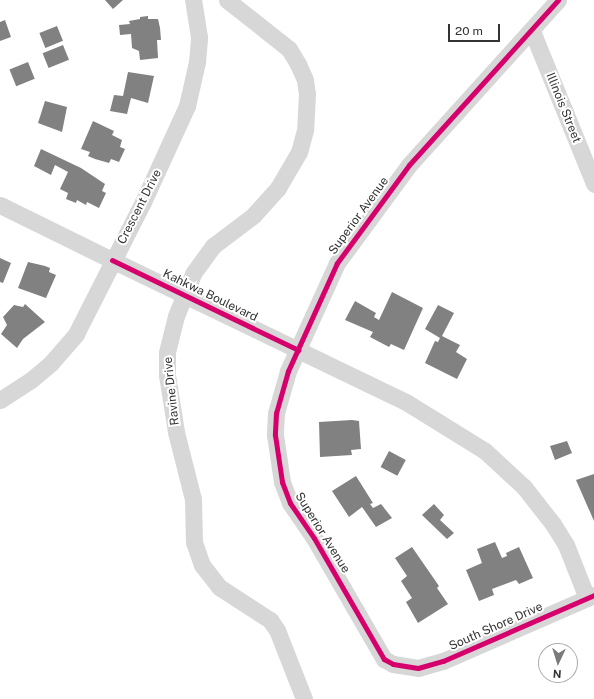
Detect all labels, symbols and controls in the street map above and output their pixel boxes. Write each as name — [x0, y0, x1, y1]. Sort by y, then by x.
scale bar — [450, 16, 502, 42]
text: 20 m — [455, 24, 483, 38]
street label: Illinois Street — [542, 71, 584, 145]
street label: Crescent Drive — [115, 167, 165, 247]
street label: Superior Avenue — [326, 174, 392, 258]
street label: Kahkwa Boulevard — [160, 267, 260, 325]
street label: Ravine Drive — [161, 356, 183, 426]
street label: Superior Avenue — [291, 490, 353, 576]
street label: South Shore Drive — [447, 600, 545, 654]
north arrow — [538, 643, 578, 683]
text: N — [553, 668, 562, 680]

